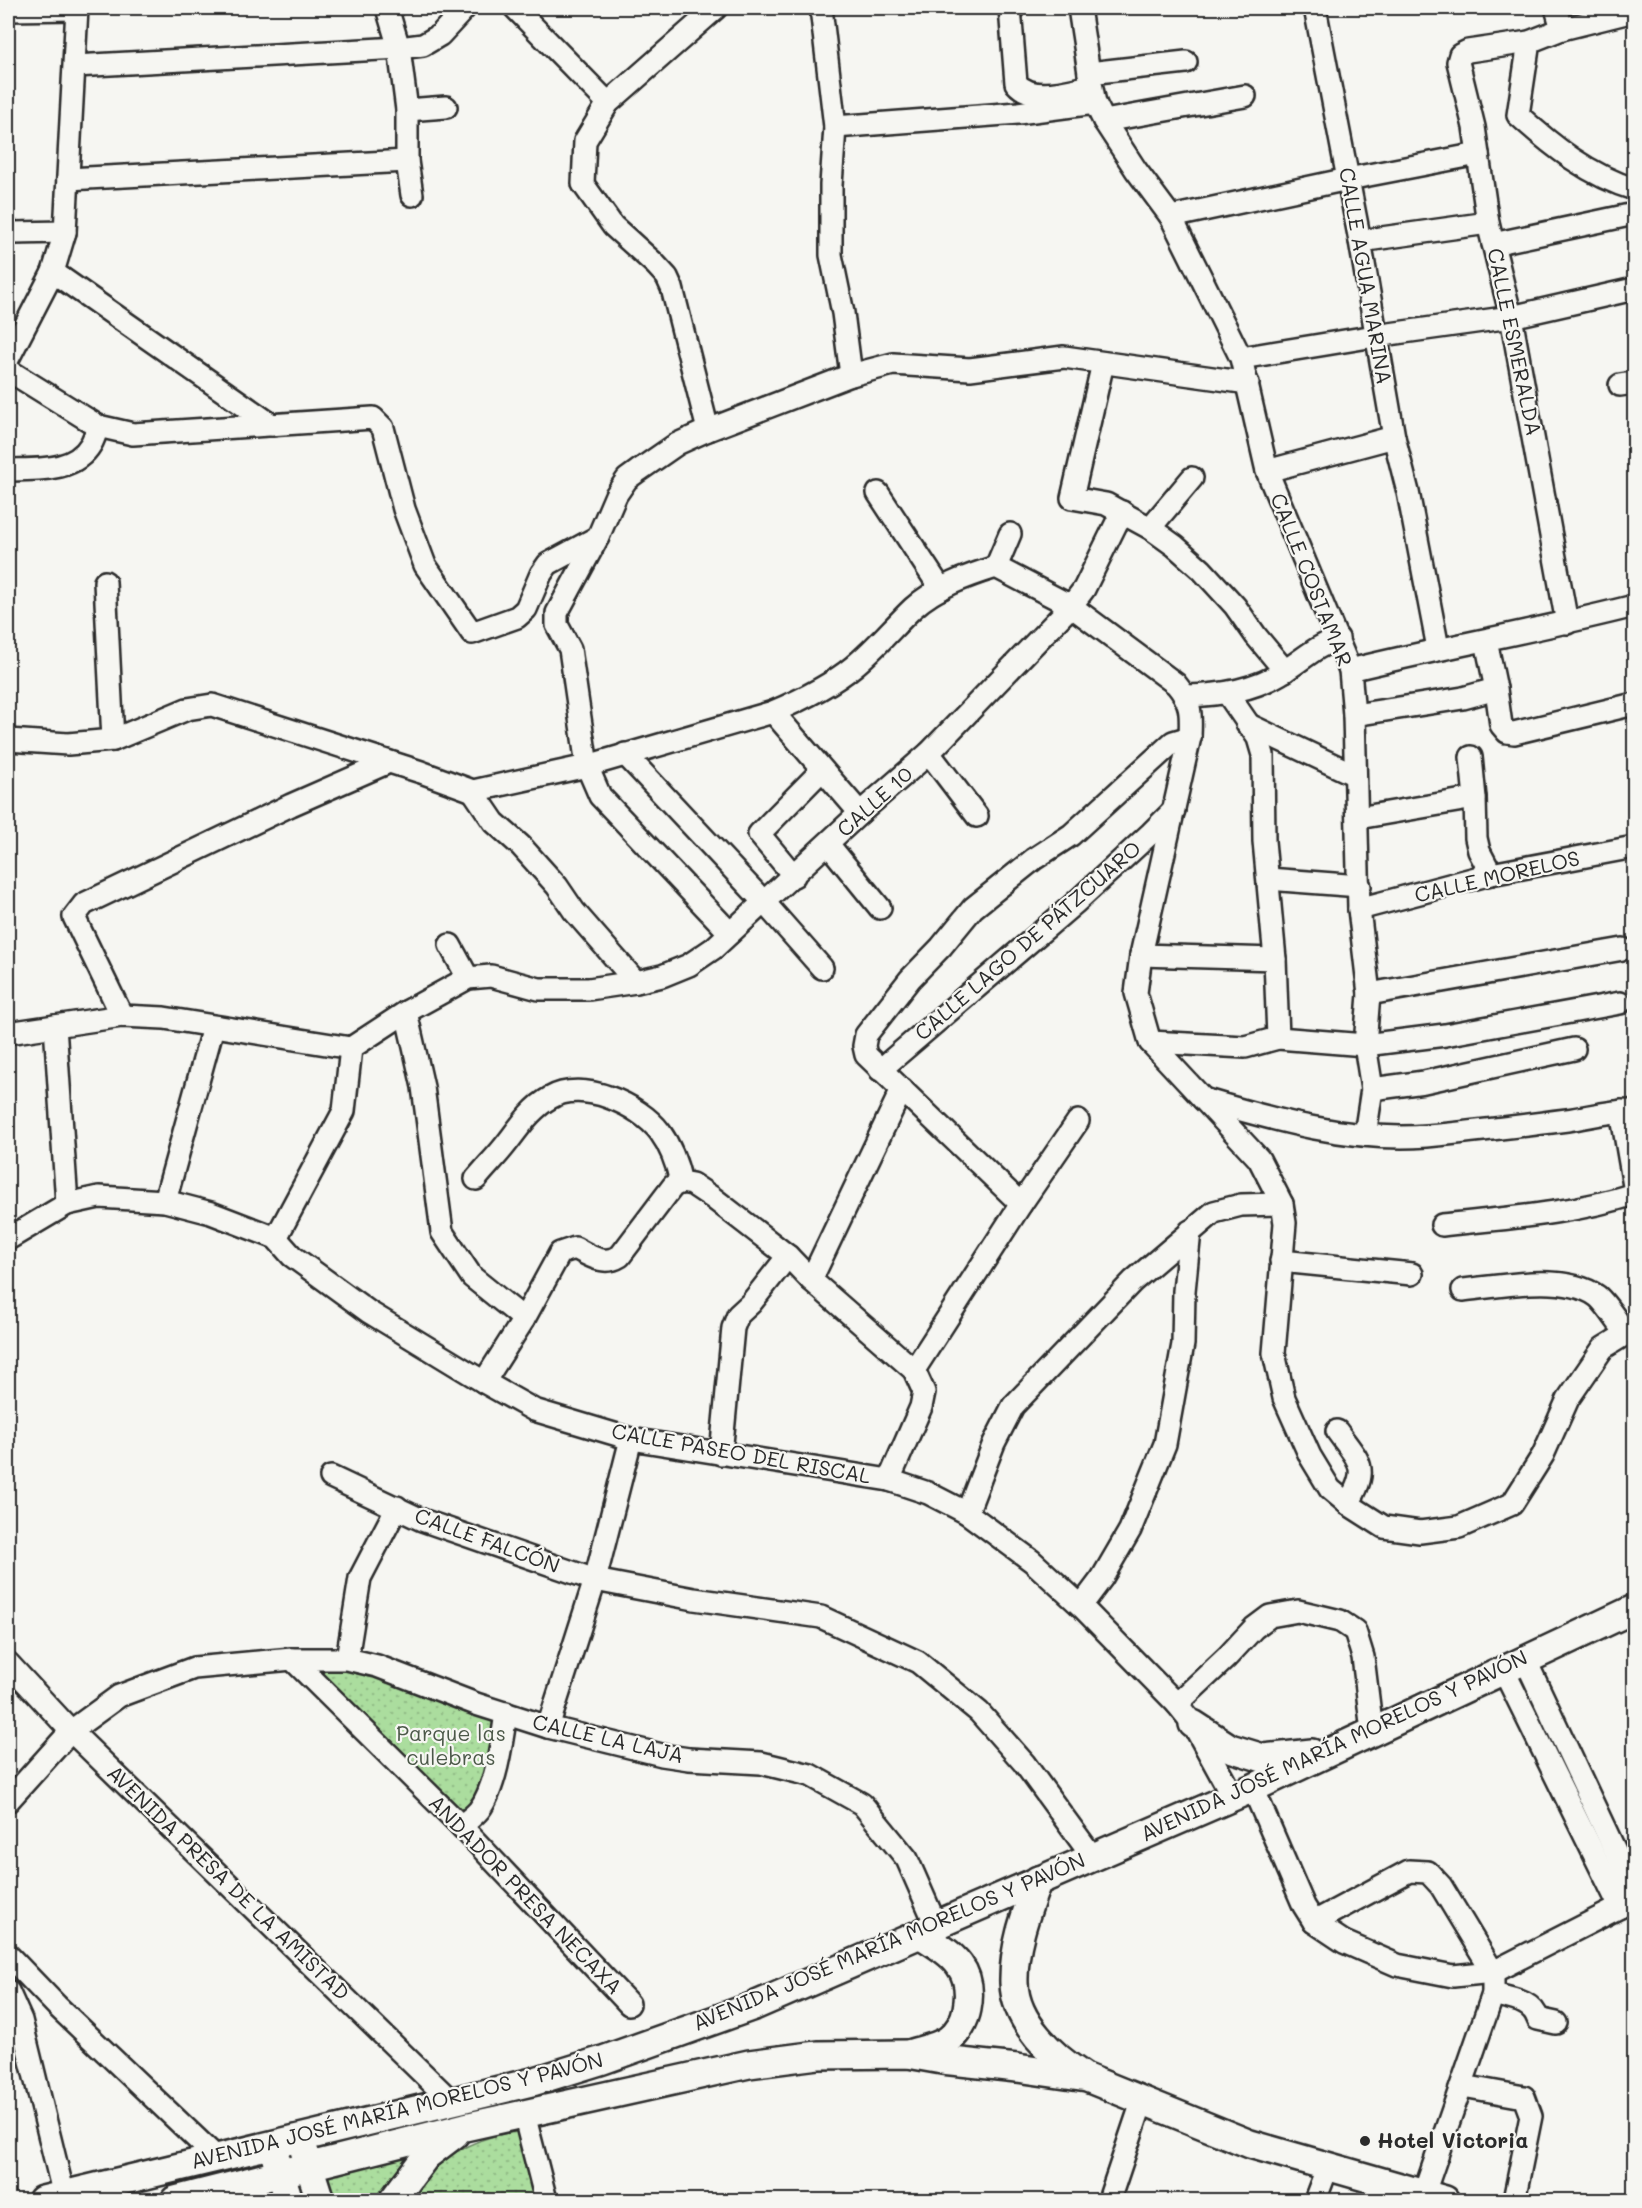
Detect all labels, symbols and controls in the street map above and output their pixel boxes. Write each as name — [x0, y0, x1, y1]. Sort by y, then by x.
street label: CALLE AGUA MARINA — [1334, 165, 1399, 386]
street label: CALLE ESMERALDA — [1482, 245, 1549, 438]
street label: CALLE COSTAMAR — [1265, 489, 1360, 670]
street label: CALLE 10 — [831, 760, 918, 842]
street label: CALLE LAGO DE PÁTZCUARO — [908, 834, 1146, 1046]
street label: CALLE MORELOS — [1411, 843, 1582, 908]
street label: CALLE PASEO DEL RISCAL — [610, 1416, 873, 1489]
street label: CALLE FALCÓN — [411, 1501, 564, 1578]
street label: AVENIDA JOSÉ MARÍA MORELOS Y PAVÓN — [1136, 1643, 1531, 1846]
street label: CALLE LA LAJA — [530, 1707, 687, 1768]
park label: Parque las culebras — [396, 1719, 506, 1770]
street label: AVENIDA PRESA DE LA AMISTAD — [102, 1759, 356, 2005]
street label: ANDADOR PRESA NECAXA — [424, 1788, 629, 1999]
street label: AVENIDA JOSÉ MARÍA MORELOS Y PAVÓN — [688, 1845, 1089, 2036]
street label: AVENIDA JOSÉ MARÍA MORELOS Y PAVÓN — [188, 2045, 606, 2174]
place label: Hotel Victoria — [1377, 2126, 1528, 2153]
marker: Hotel Victoria — [1358, 2134, 1372, 2148]

